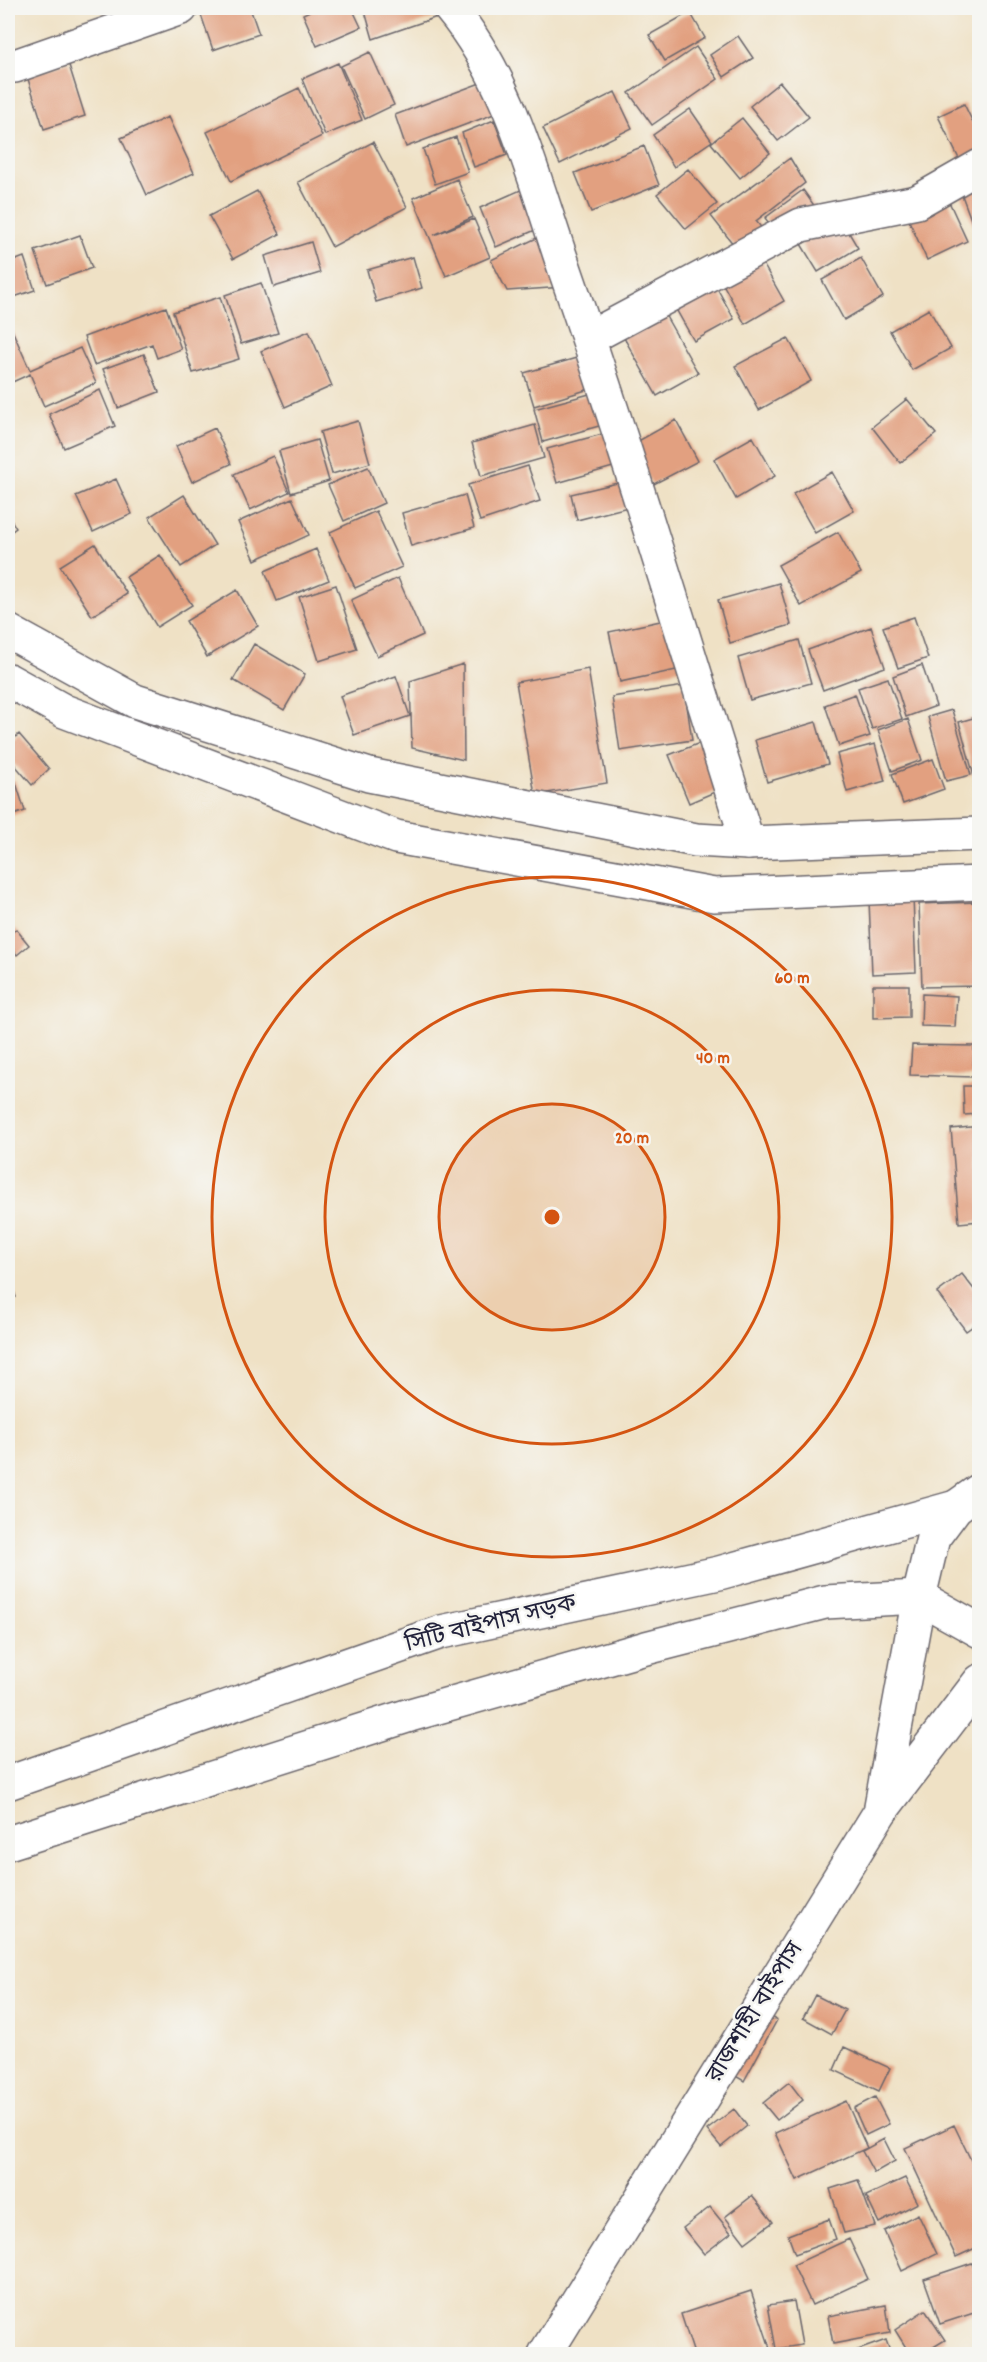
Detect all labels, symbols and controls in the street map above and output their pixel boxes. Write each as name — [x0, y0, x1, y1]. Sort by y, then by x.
text: 60 m — [774, 967, 810, 992]
text: 40 m — [696, 1047, 730, 1072]
text: 20 m — [615, 1127, 649, 1152]
centre of rings — [542, 1207, 562, 1227]
street label: সিটি বাইপাস সড়ক — [401, 1587, 581, 1663]
street label: রাজশাহী বাইপাস — [698, 1935, 814, 2091]

